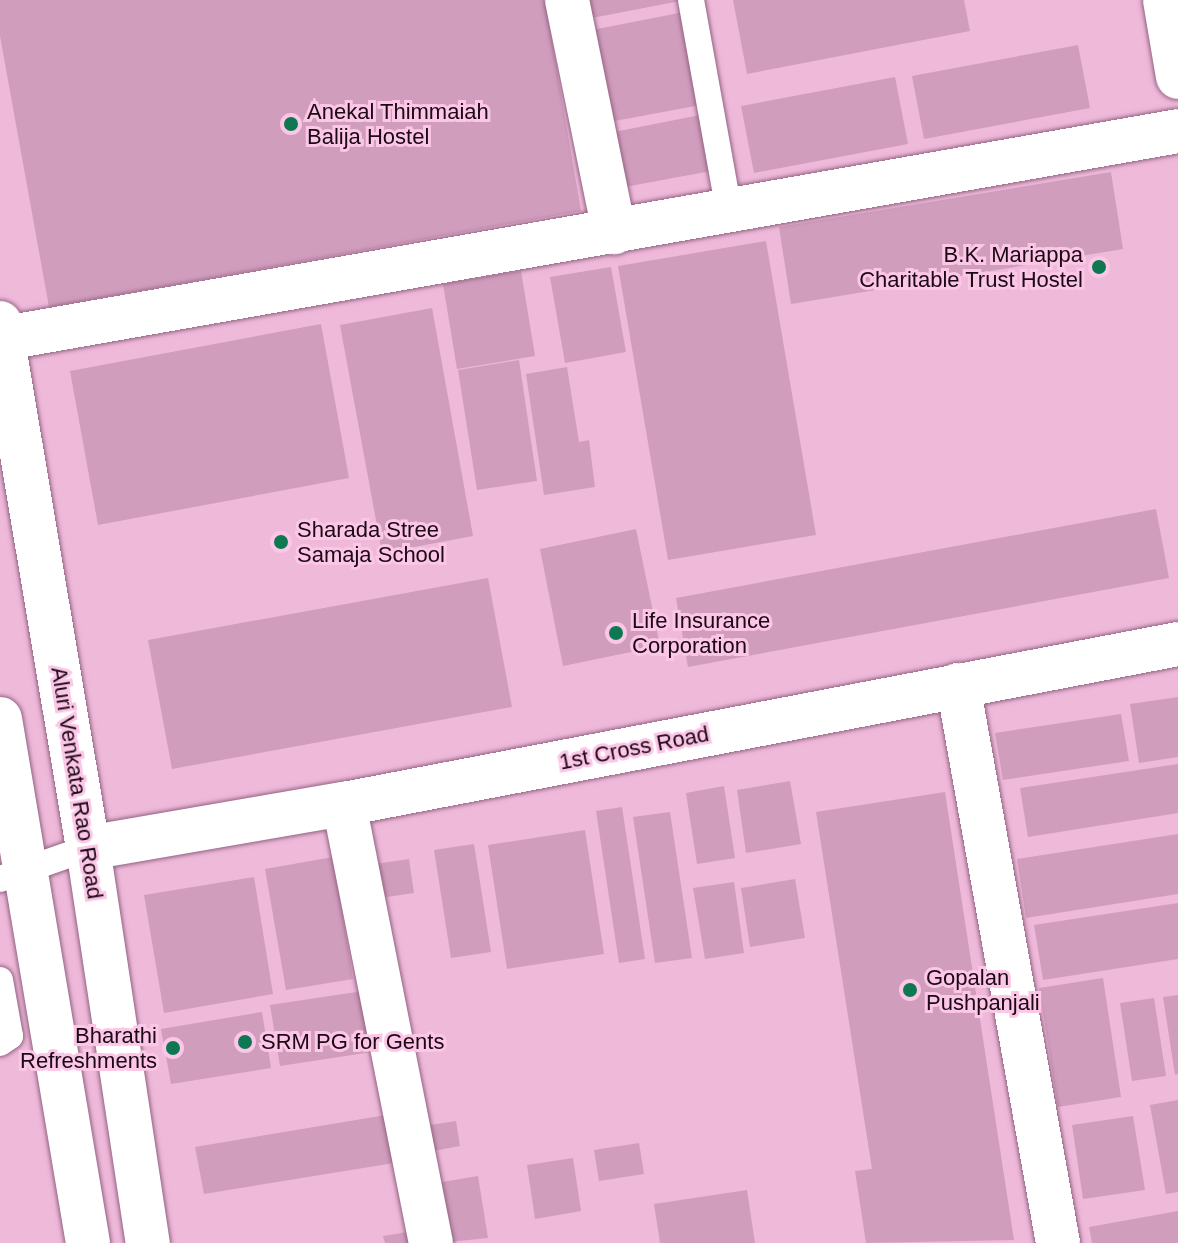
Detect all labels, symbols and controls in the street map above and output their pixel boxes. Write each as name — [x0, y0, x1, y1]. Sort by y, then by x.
place label: Anekal Thimmaiah Balija Hostel — [307, 98, 489, 150]
marker: Anekal Thimmaiah Balija Hostel — [282, 115, 300, 133]
place label: B.K. Mariappa Charitable Trust Hostel — [859, 241, 1083, 292]
marker: B.K. Mariappa Charitable Trust Hostel — [1090, 258, 1108, 276]
place label: Sharada Stree Samaja School — [297, 516, 445, 568]
marker: Sharada Stree Samaja School — [272, 533, 290, 551]
place label: Life Insurance Corporation — [632, 607, 770, 658]
marker: Life Insurance Corporation — [607, 624, 625, 642]
street label: Aluri Venkata Rao Road — [46, 665, 108, 901]
street label: 1st Cross Road — [557, 721, 711, 775]
place label: Gopalan Pushpanjali — [926, 964, 1040, 1016]
marker: Gopalan Pushpanjali — [901, 981, 919, 999]
place label: Bharathi Refreshments — [20, 1022, 157, 1074]
place label: SRM PG for Gents — [261, 1029, 444, 1055]
marker: SRM PG for Gents — [236, 1033, 254, 1051]
marker: Bharathi Refreshments — [164, 1039, 182, 1057]

